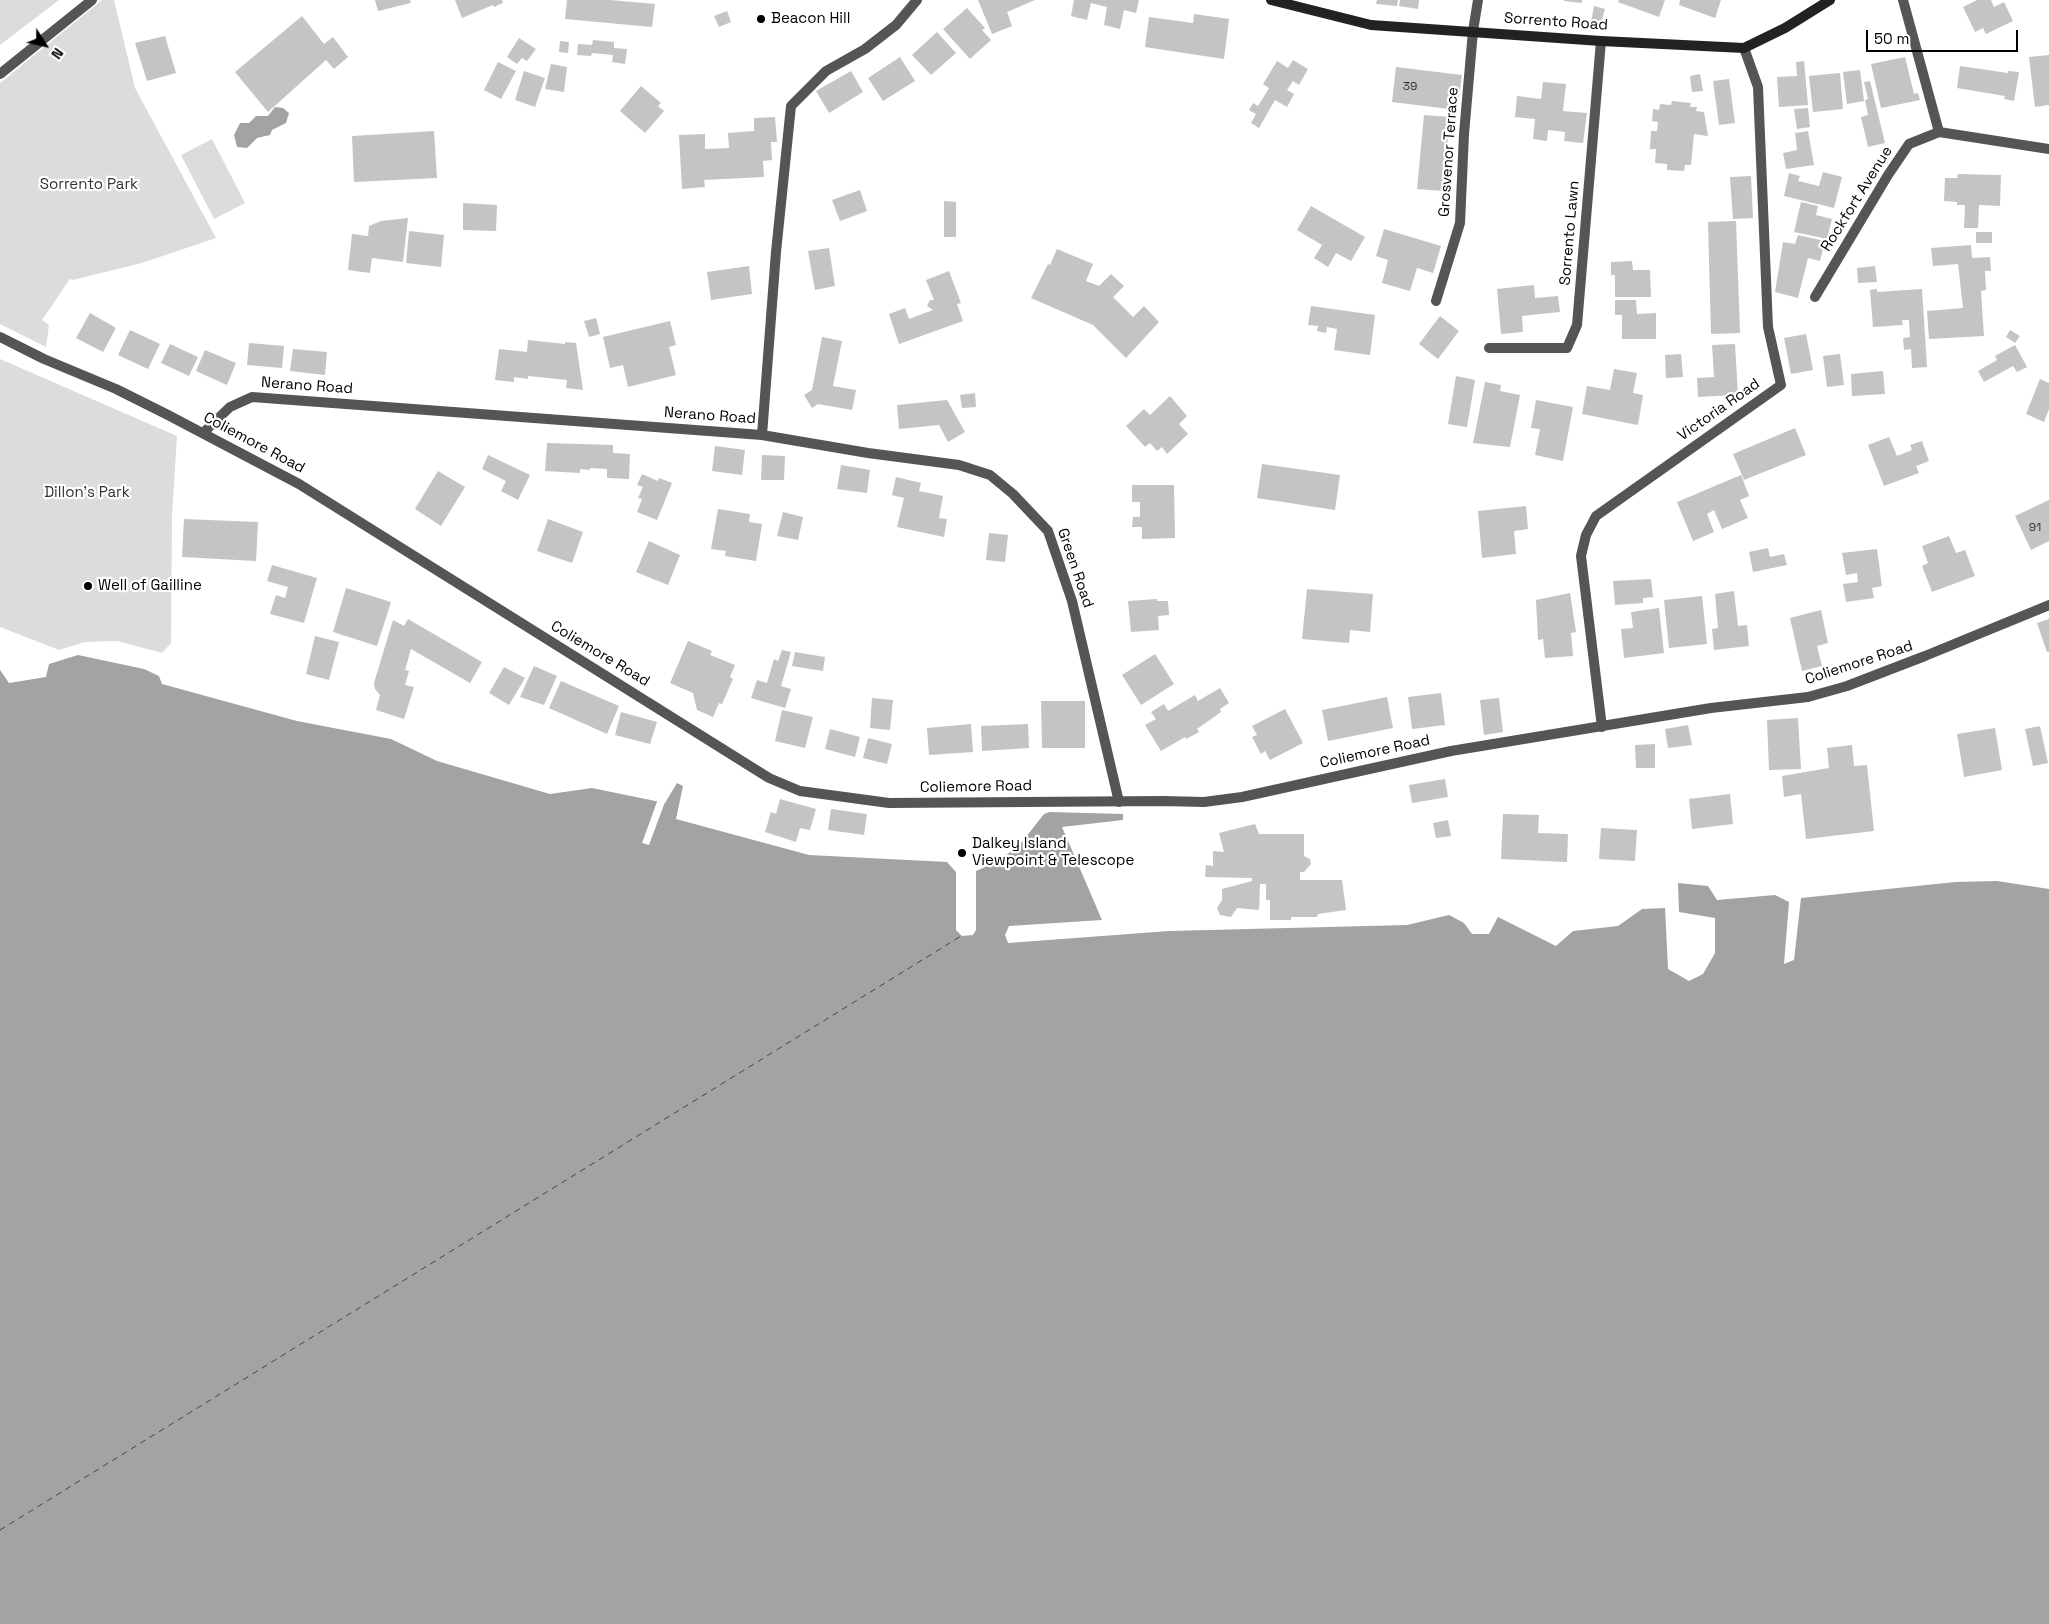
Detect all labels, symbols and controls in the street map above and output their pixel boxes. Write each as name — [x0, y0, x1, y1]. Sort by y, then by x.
street label: Sorrento Road — [1504, 9, 1608, 35]
place label: Beacon Hill — [771, 10, 850, 28]
marker: Beacon Hill — [755, 13, 767, 25]
north arrow — [20, 20, 70, 70]
scale bar — [1869, 20, 2022, 52]
text: 50 m — [1874, 29, 1909, 48]
text: N — [47, 45, 67, 63]
house number: 39 — [1403, 80, 1417, 94]
street label: Grosvenor Terrace — [1435, 86, 1463, 218]
street label: Rockfort Avenue — [1817, 143, 1897, 255]
park label: Sorrento Park — [40, 176, 138, 194]
street label: Sorrento Lawn — [1556, 180, 1584, 286]
street label: Nerano Road — [260, 374, 354, 398]
street label: Victoria Road — [1674, 375, 1764, 445]
street label: Nerano Road — [663, 404, 757, 428]
street label: Coliemore Road — [200, 409, 308, 477]
park label: Dillon's Park — [44, 484, 130, 502]
house number: 91 — [2029, 521, 2041, 535]
street label: Green Road — [1053, 526, 1097, 610]
place label: Well of Gailline — [98, 577, 202, 595]
marker: Well of Gailline — [82, 580, 94, 592]
street label: Coliemore Road — [547, 617, 653, 691]
street label: Coliemore Road — [1803, 637, 1915, 689]
street label: Coliemore Road — [1318, 732, 1432, 772]
street label: Coliemore Road — [920, 777, 1032, 797]
place label: Dalkey Island Viewpoint & Telescope — [972, 835, 1134, 870]
marker: Dalkey Island Viewpoint & Telescope — [956, 847, 968, 859]

